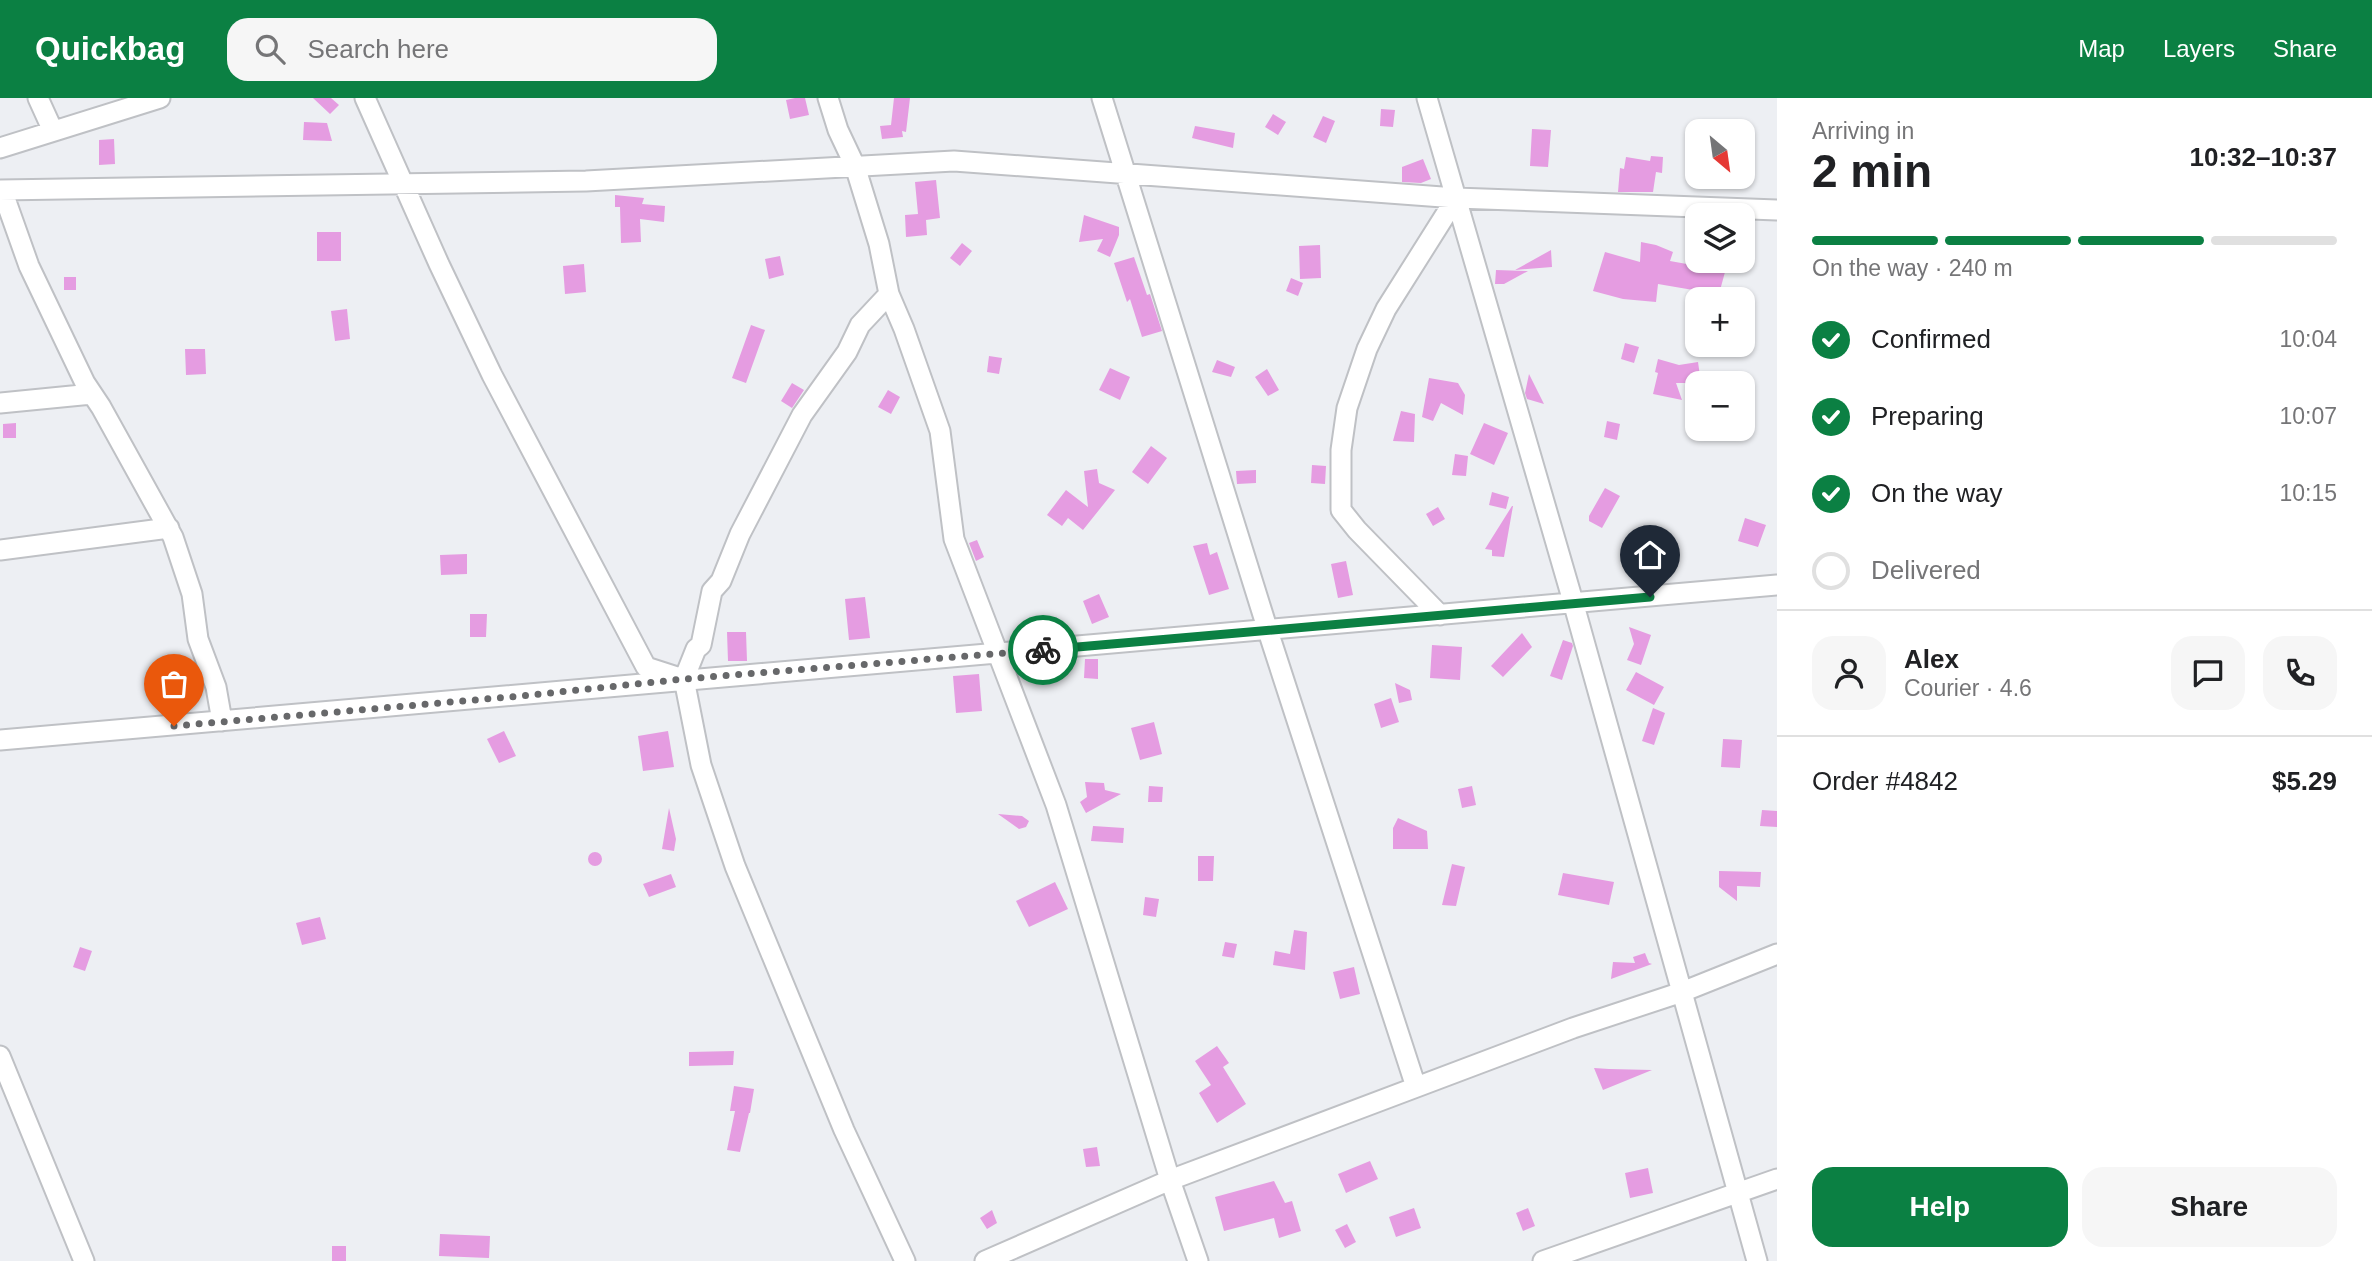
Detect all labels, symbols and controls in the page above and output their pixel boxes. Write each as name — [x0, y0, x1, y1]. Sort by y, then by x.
search box — [227, 18, 717, 81]
text: Quickbag — [35, 30, 185, 67]
icon: search — [251, 30, 289, 68]
text: Search here — [307, 34, 449, 64]
text: Map — [2078, 35, 2125, 62]
text: Layers — [2163, 35, 2235, 62]
text: Share — [2273, 35, 2337, 62]
text: Arriving in — [1812, 118, 1914, 144]
north arrow — [1685, 119, 1755, 189]
map controls — [1685, 119, 1755, 441]
text: 10:32–10:37 — [2190, 142, 2337, 172]
text: 2 min — [1812, 145, 1932, 197]
button: layers — [1685, 203, 1755, 273]
text: On the way · 240 m — [1812, 255, 2013, 281]
button: + — [1685, 287, 1755, 357]
icon: check — [1812, 321, 1850, 359]
text: Confirmed — [1871, 324, 1991, 354]
text: 10:04 — [2279, 326, 2337, 352]
button: − — [1685, 371, 1755, 441]
icon: check — [1812, 398, 1850, 436]
text: Preparing — [1871, 401, 1984, 431]
text: 10:07 — [2279, 403, 2337, 429]
icon: check — [1812, 475, 1850, 513]
text: On the way — [1871, 478, 2003, 508]
text: 10:15 — [2279, 480, 2337, 506]
pin — [1620, 525, 1680, 597]
icon: home — [1631, 536, 1669, 574]
text: Delivered — [1871, 555, 1981, 585]
courier — [1008, 615, 1078, 685]
icon: bike — [1024, 631, 1062, 669]
button: person — [1812, 636, 1886, 710]
button: chat — [2171, 636, 2245, 710]
button: phone — [2263, 636, 2337, 710]
text: Alex — [1904, 644, 1959, 674]
pin — [144, 654, 204, 726]
icon: bag — [155, 665, 193, 703]
text: Courier · 4.6 — [1904, 675, 2032, 701]
text: Order #4842 — [1812, 766, 1958, 796]
text: $5.29 — [2272, 766, 2337, 796]
button: Help — [1812, 1167, 2068, 1247]
button: Share — [2082, 1167, 2337, 1247]

